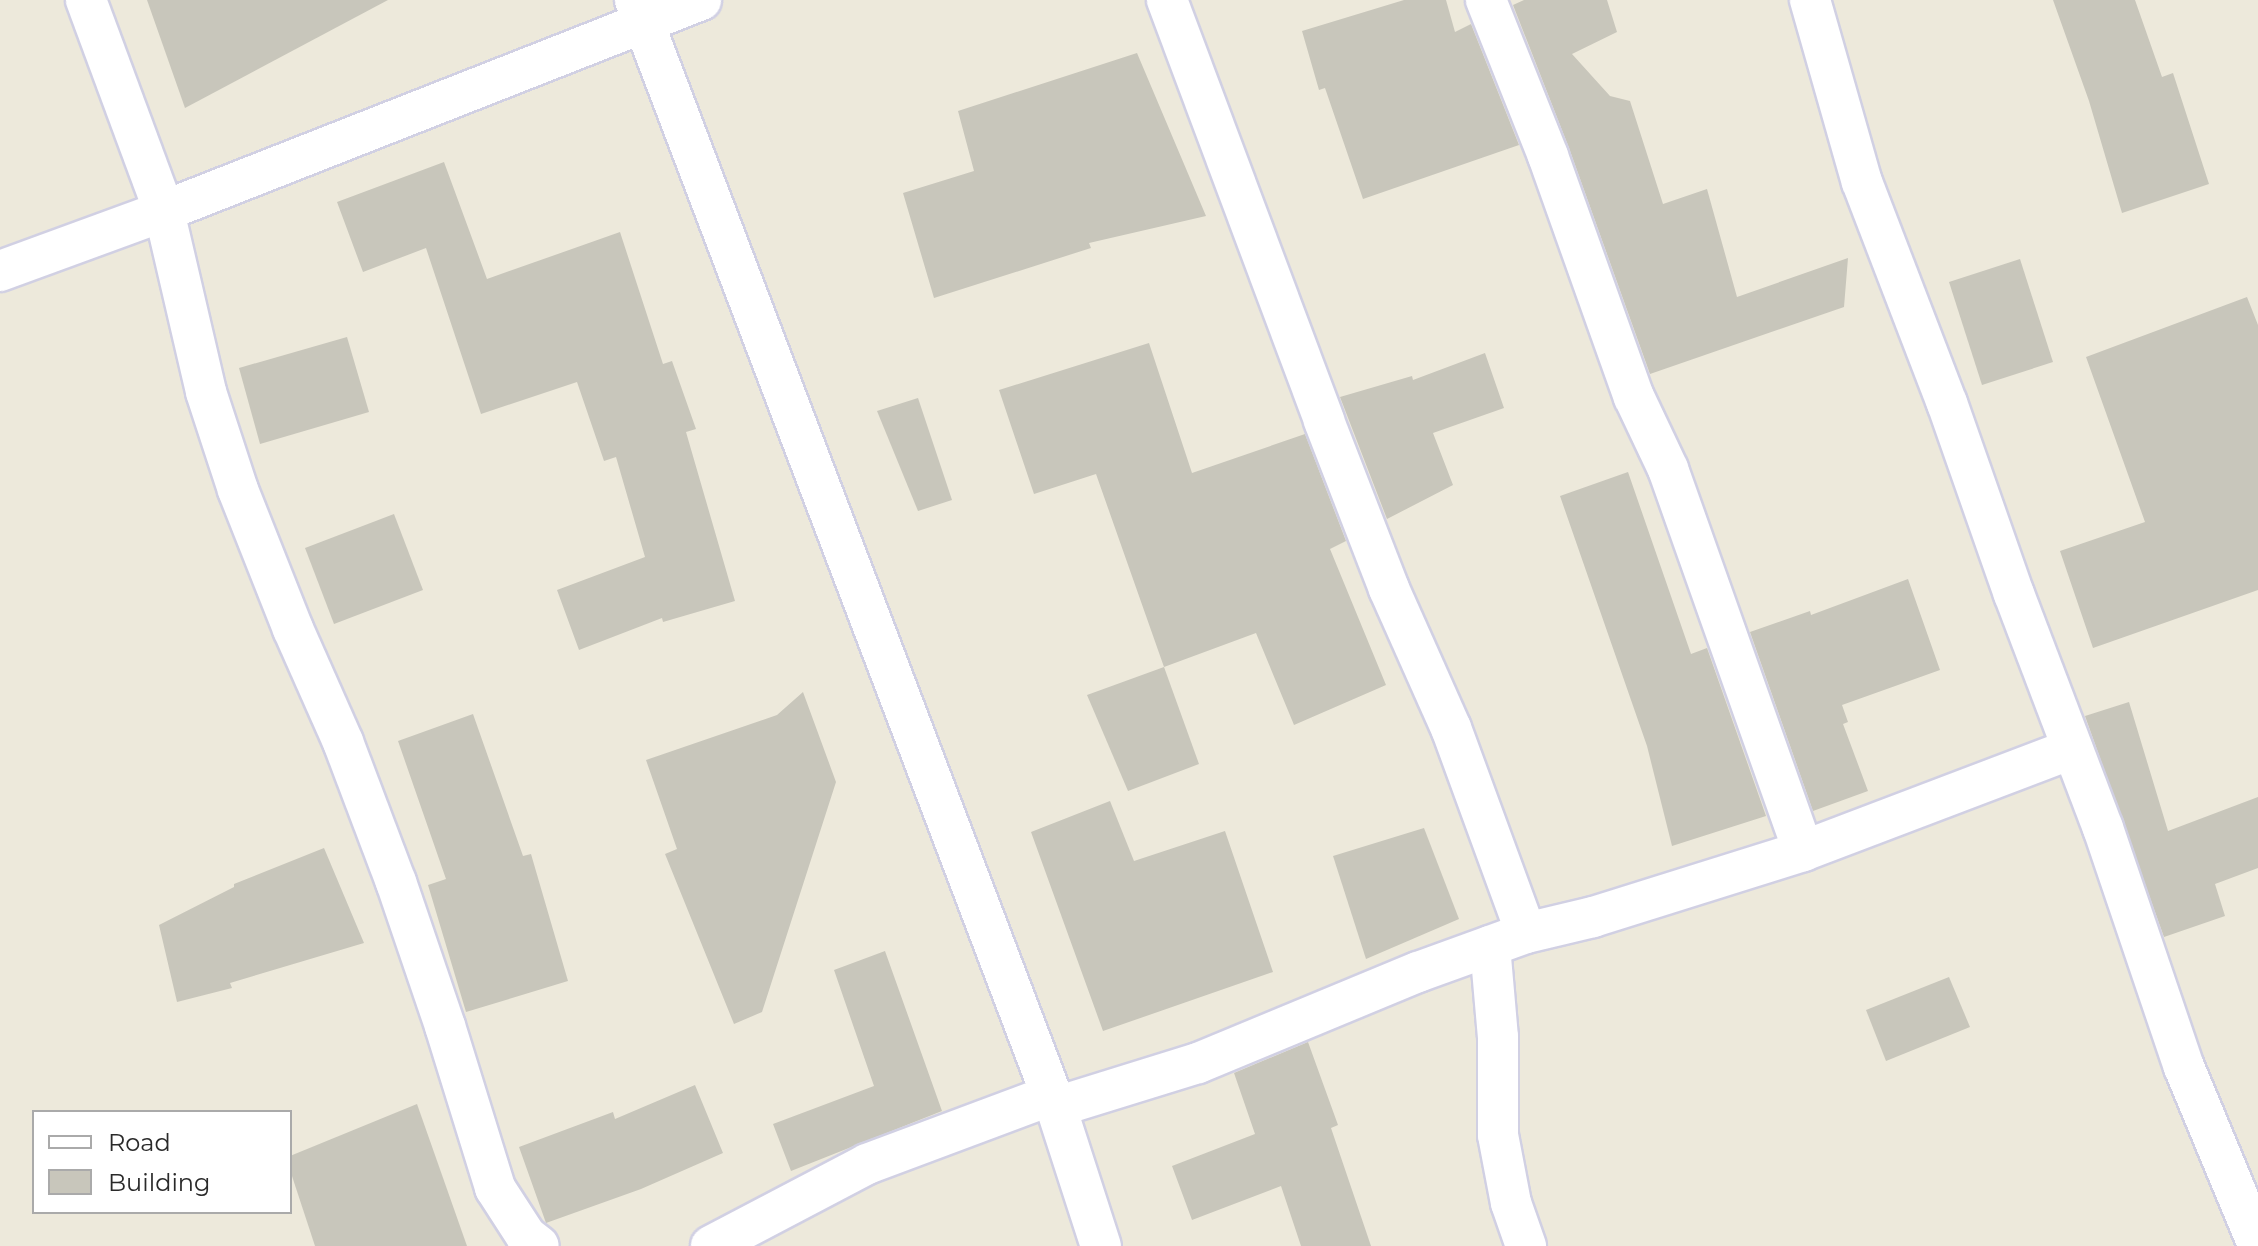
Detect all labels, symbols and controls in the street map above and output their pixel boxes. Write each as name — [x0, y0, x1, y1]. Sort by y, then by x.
legend — [32, 1110, 292, 1214]
text: Road — [108, 1128, 171, 1157]
text: Building — [108, 1168, 211, 1197]

